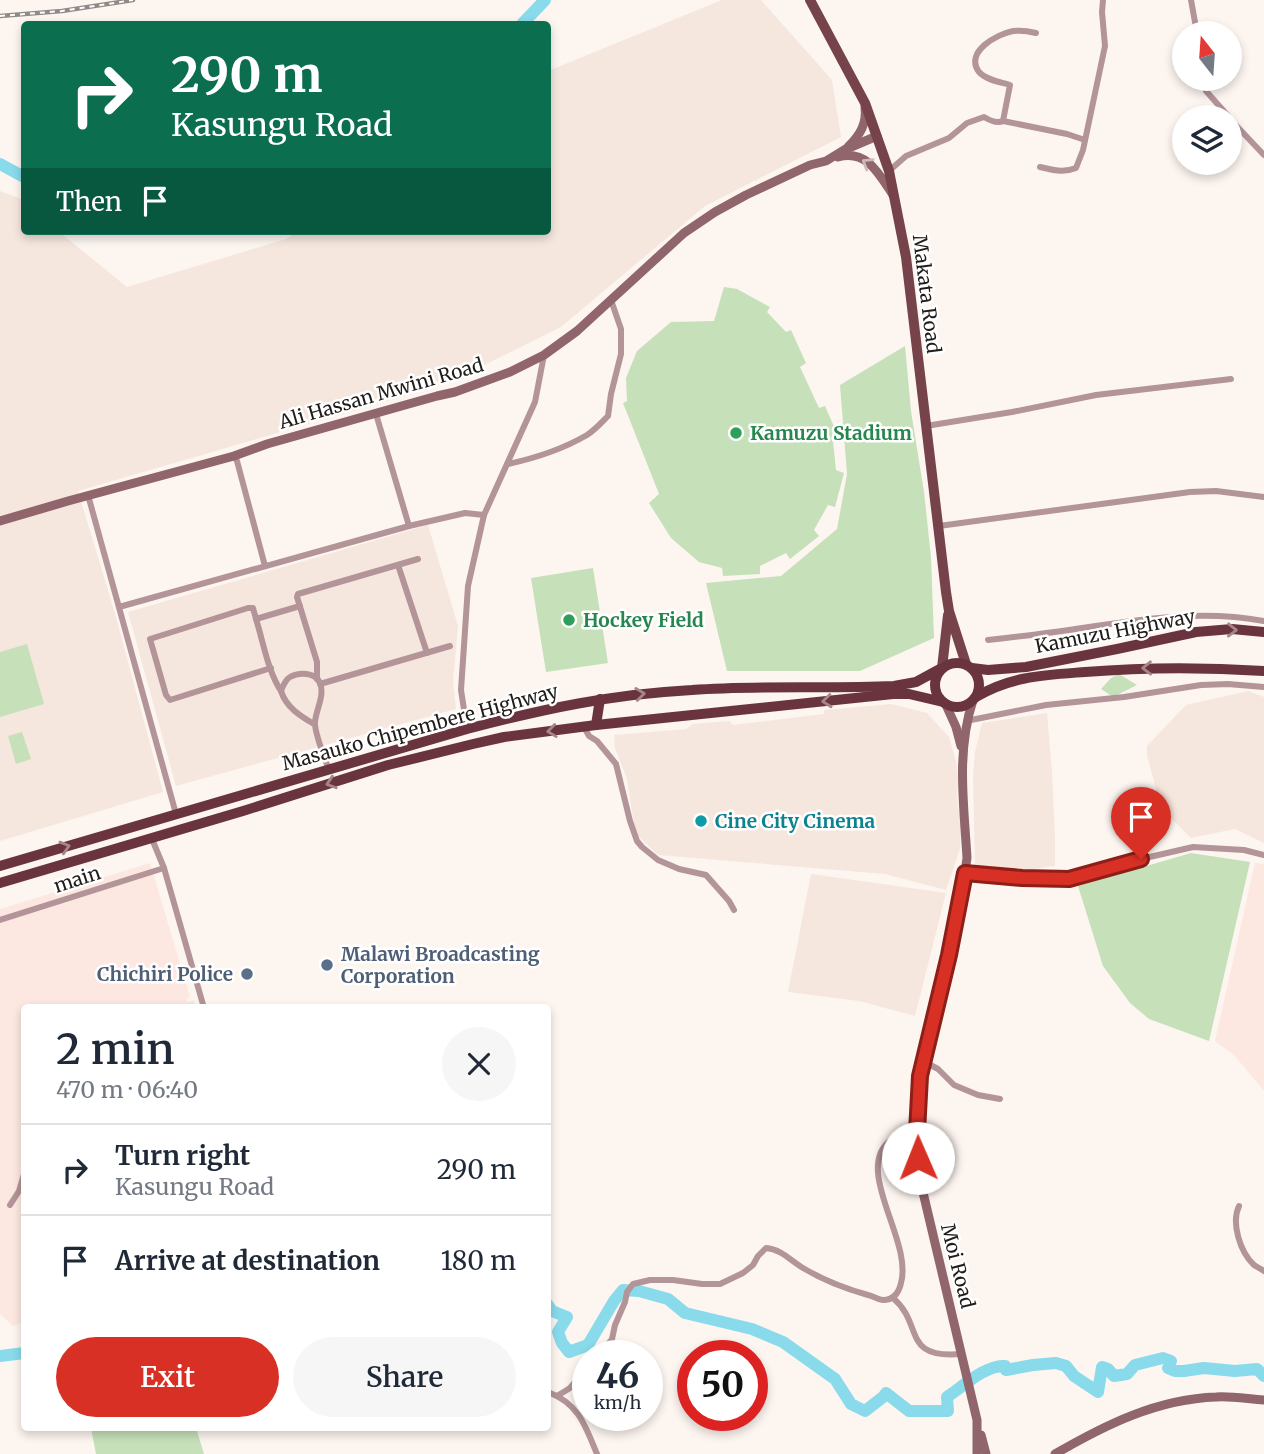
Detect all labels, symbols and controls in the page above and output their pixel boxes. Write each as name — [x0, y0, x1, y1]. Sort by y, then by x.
north arrow — [1172, 21, 1242, 91]
map controls — [1172, 21, 1242, 175]
text: 290 m — [171, 44, 323, 105]
icon: right — [56, 49, 147, 140]
text: Kasungu Road — [171, 105, 393, 145]
button: layers — [1172, 105, 1242, 175]
one-way arrow — [861, 159, 874, 172]
icon: arrive — [136, 182, 174, 220]
text: Then — [56, 185, 122, 218]
street label: Makata Road — [908, 233, 946, 355]
street label: Ali Hassan Mwini Road — [275, 352, 486, 434]
place label: Kamuzu Stadium — [750, 421, 912, 445]
marker: Kamuzu Stadium — [728, 425, 744, 441]
street label: Kamuzu Highway — [1033, 604, 1197, 658]
place label: Hockey Field — [583, 608, 704, 632]
marker: Hockey Field — [561, 612, 577, 628]
one-way arrow — [1227, 623, 1238, 638]
one-way arrow — [1141, 660, 1152, 676]
street label: Masauko Chipembere Highway — [279, 679, 561, 775]
one-way arrow — [634, 687, 646, 702]
one-way arrow — [821, 693, 832, 708]
one-way arrow — [546, 723, 558, 738]
one-way arrow — [325, 775, 337, 790]
pin — [1111, 787, 1171, 859]
icon: arrive — [1122, 798, 1160, 836]
place label: Cine City Cinema — [715, 809, 876, 833]
marker: Cine City Cinema — [693, 813, 709, 829]
one-way arrow — [59, 841, 71, 856]
street label: main — [51, 860, 104, 898]
place label: Malawi Broadcasting Corporation — [341, 942, 540, 988]
marker: Malawi Broadcasting Corporation — [319, 957, 335, 973]
place label: Chichiri Police — [97, 962, 233, 986]
marker: Chichiri Police — [239, 966, 255, 982]
text: 2 min — [56, 1023, 175, 1075]
button: close — [442, 1027, 516, 1101]
text: 470 m · 06:40 — [56, 1075, 198, 1104]
position arrow — [881, 1121, 955, 1195]
text: Turn right — [115, 1139, 250, 1172]
icon: right — [56, 1151, 94, 1189]
text: 290 m — [437, 1153, 516, 1186]
text: Kasungu Road — [115, 1172, 274, 1201]
street label: Moi Road — [936, 1221, 980, 1311]
icon: arrive — [56, 1242, 94, 1280]
text: Arrive at destination — [115, 1244, 380, 1277]
text: 180 m — [441, 1244, 516, 1277]
button: Exit — [56, 1337, 279, 1417]
button: Share — [293, 1337, 516, 1417]
speed limit sign: 50 — [677, 1340, 768, 1431]
text: 46 — [596, 1354, 639, 1398]
text: km/h — [594, 1391, 641, 1414]

